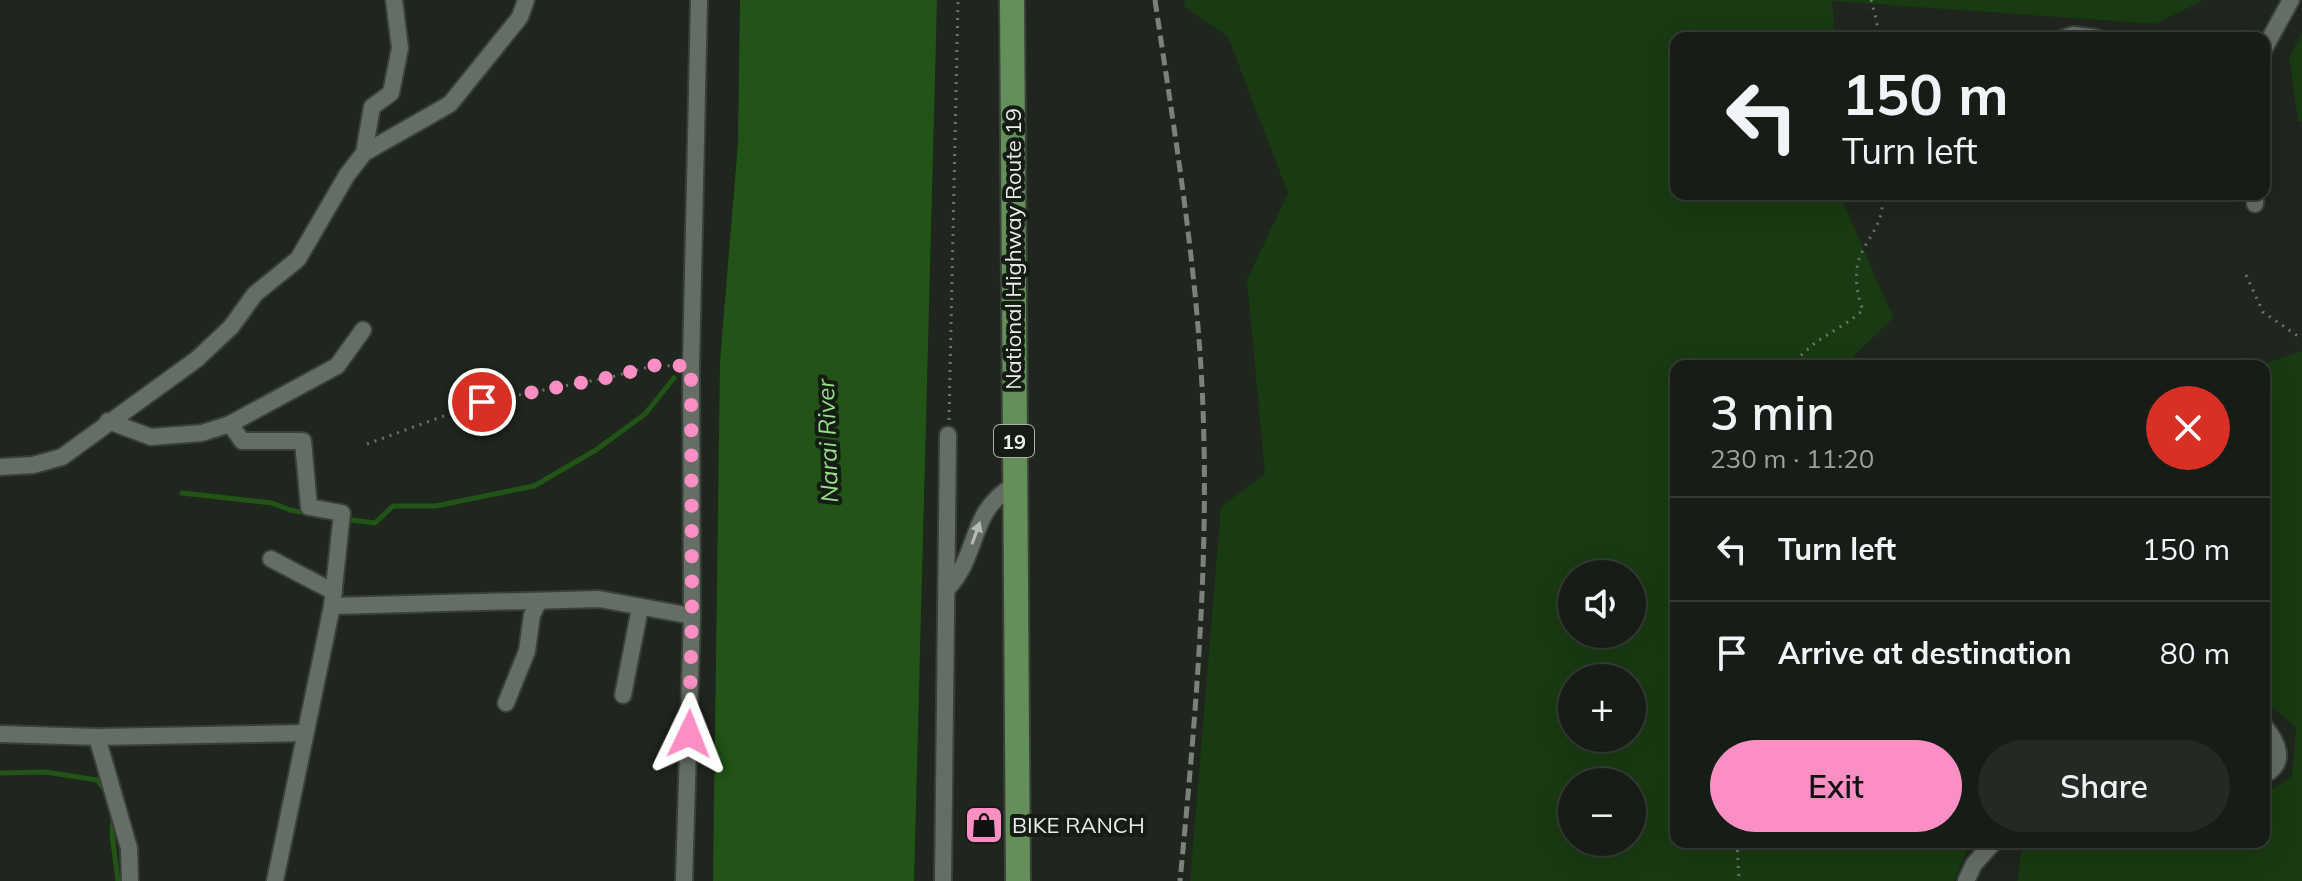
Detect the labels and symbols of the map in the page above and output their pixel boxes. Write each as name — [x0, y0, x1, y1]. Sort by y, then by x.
street label: National Highway Route 19 — [999, 108, 1027, 390]
pin — [448, 368, 516, 436]
water label: Narai River — [810, 377, 844, 503]
road number: 19 — [994, 425, 1034, 457]
one-way arrow — [970, 521, 983, 545]
position arrow — [647, 692, 731, 776]
shop icon: BIKE RANCH — [963, 804, 1005, 846]
place label: BIKE RANCH — [1012, 811, 1145, 839]

